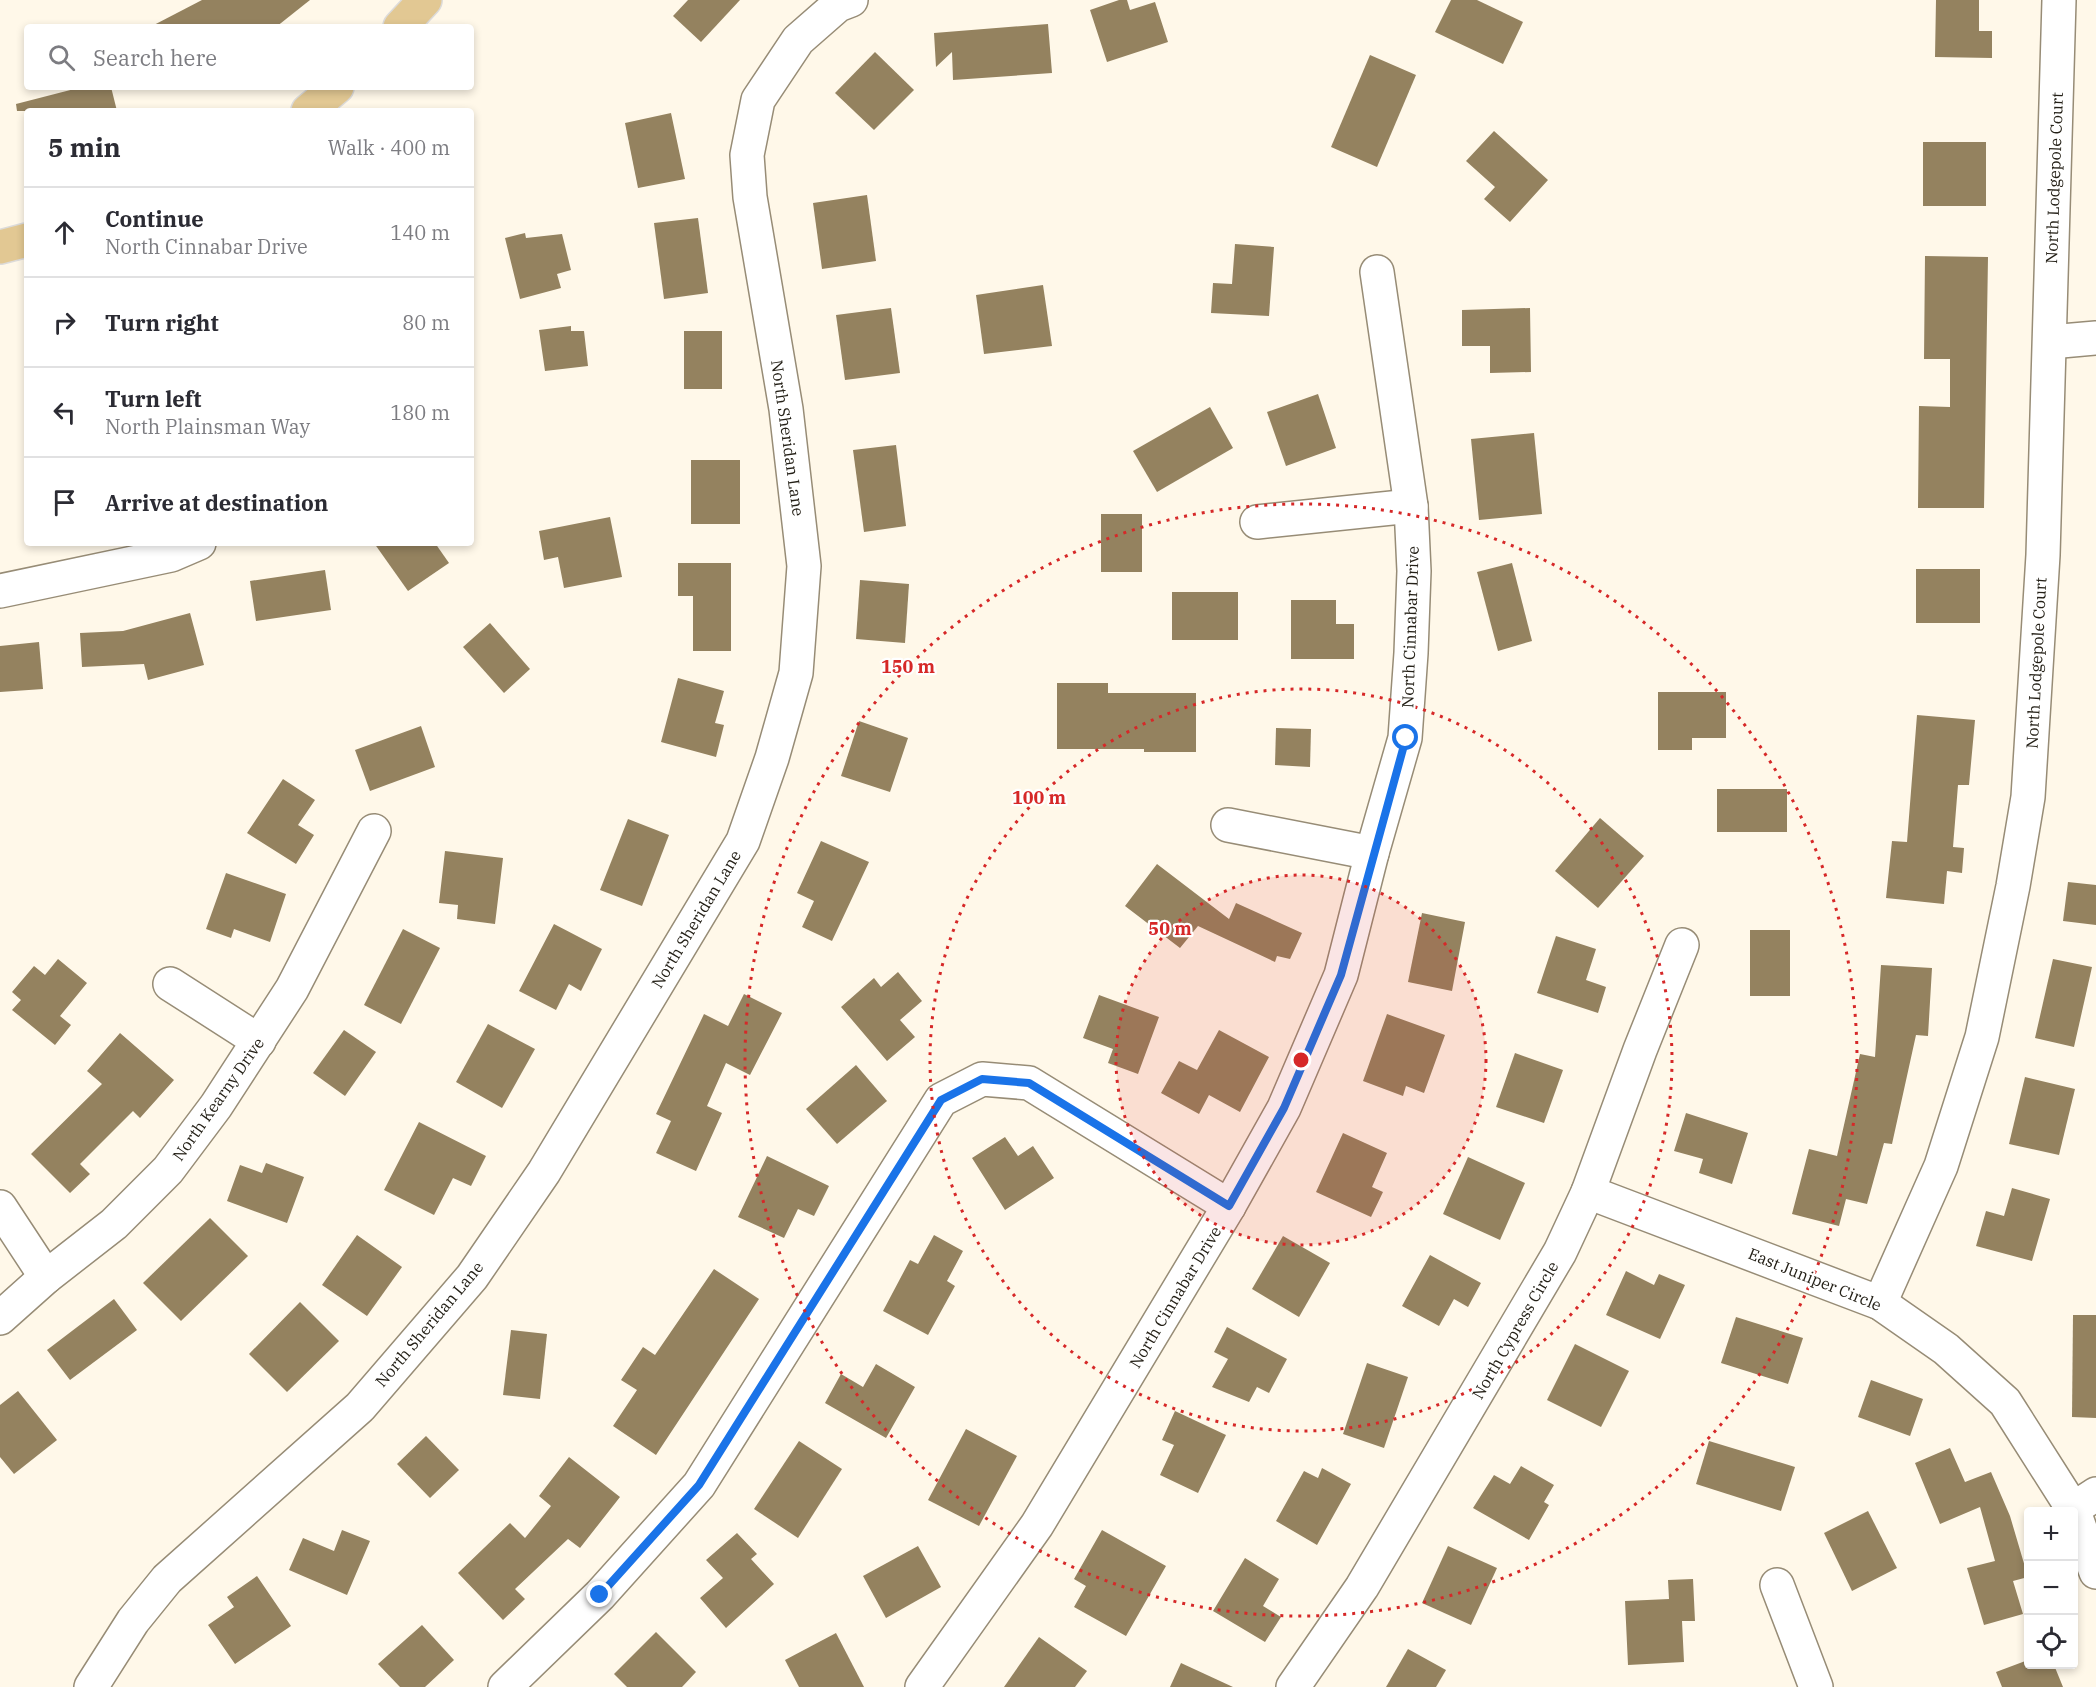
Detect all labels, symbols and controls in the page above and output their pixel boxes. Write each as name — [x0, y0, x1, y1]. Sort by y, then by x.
search box — [24, 24, 474, 90]
icon: search — [45, 41, 78, 74]
text: Search here — [93, 43, 217, 72]
street label: North Lodgepole Court — [2041, 91, 2067, 264]
text: 5 min — [48, 130, 121, 164]
text: Walk · 400 m — [328, 134, 450, 161]
text: Continue — [105, 204, 204, 233]
icon: ahead — [48, 216, 81, 249]
text: 140 m — [390, 219, 450, 246]
text: North Cinnabar Drive — [105, 233, 308, 260]
icon: right — [48, 306, 81, 339]
text: Turn right — [105, 308, 219, 337]
text: 80 m — [402, 309, 450, 336]
street label: North Sheridan Lane — [767, 359, 809, 517]
text: Turn left — [105, 384, 201, 413]
icon: left — [48, 396, 81, 429]
text: 180 m — [390, 399, 450, 426]
text: North Plainsman Way — [105, 413, 310, 440]
icon: arrive — [48, 486, 81, 519]
text: Arrive at destination — [105, 488, 328, 517]
street label: North Cinnabar Drive — [1397, 546, 1423, 708]
street label: North Lodgepole Court — [2022, 576, 2050, 749]
text: 150 m — [881, 655, 936, 678]
route start — [1392, 724, 1418, 750]
text: 100 m — [1012, 786, 1067, 809]
street label: North Sheridan Lane — [647, 846, 745, 992]
text: 50 m — [1148, 917, 1192, 940]
street label: North Kearny Drive — [168, 1033, 268, 1165]
centre of rings — [1291, 1050, 1311, 1070]
street label: North Cinnabar Drive — [1125, 1222, 1225, 1372]
street label: East Juniper Circle — [1745, 1243, 1885, 1315]
street label: North Sheridan Lane — [371, 1257, 487, 1391]
street label: North Cypress Circle — [1467, 1258, 1563, 1402]
map controls — [2024, 1507, 2078, 1669]
button: + — [2024, 1507, 2078, 1561]
button: − — [2024, 1561, 2078, 1615]
route end — [586, 1581, 612, 1607]
button: locate — [2024, 1615, 2078, 1669]

